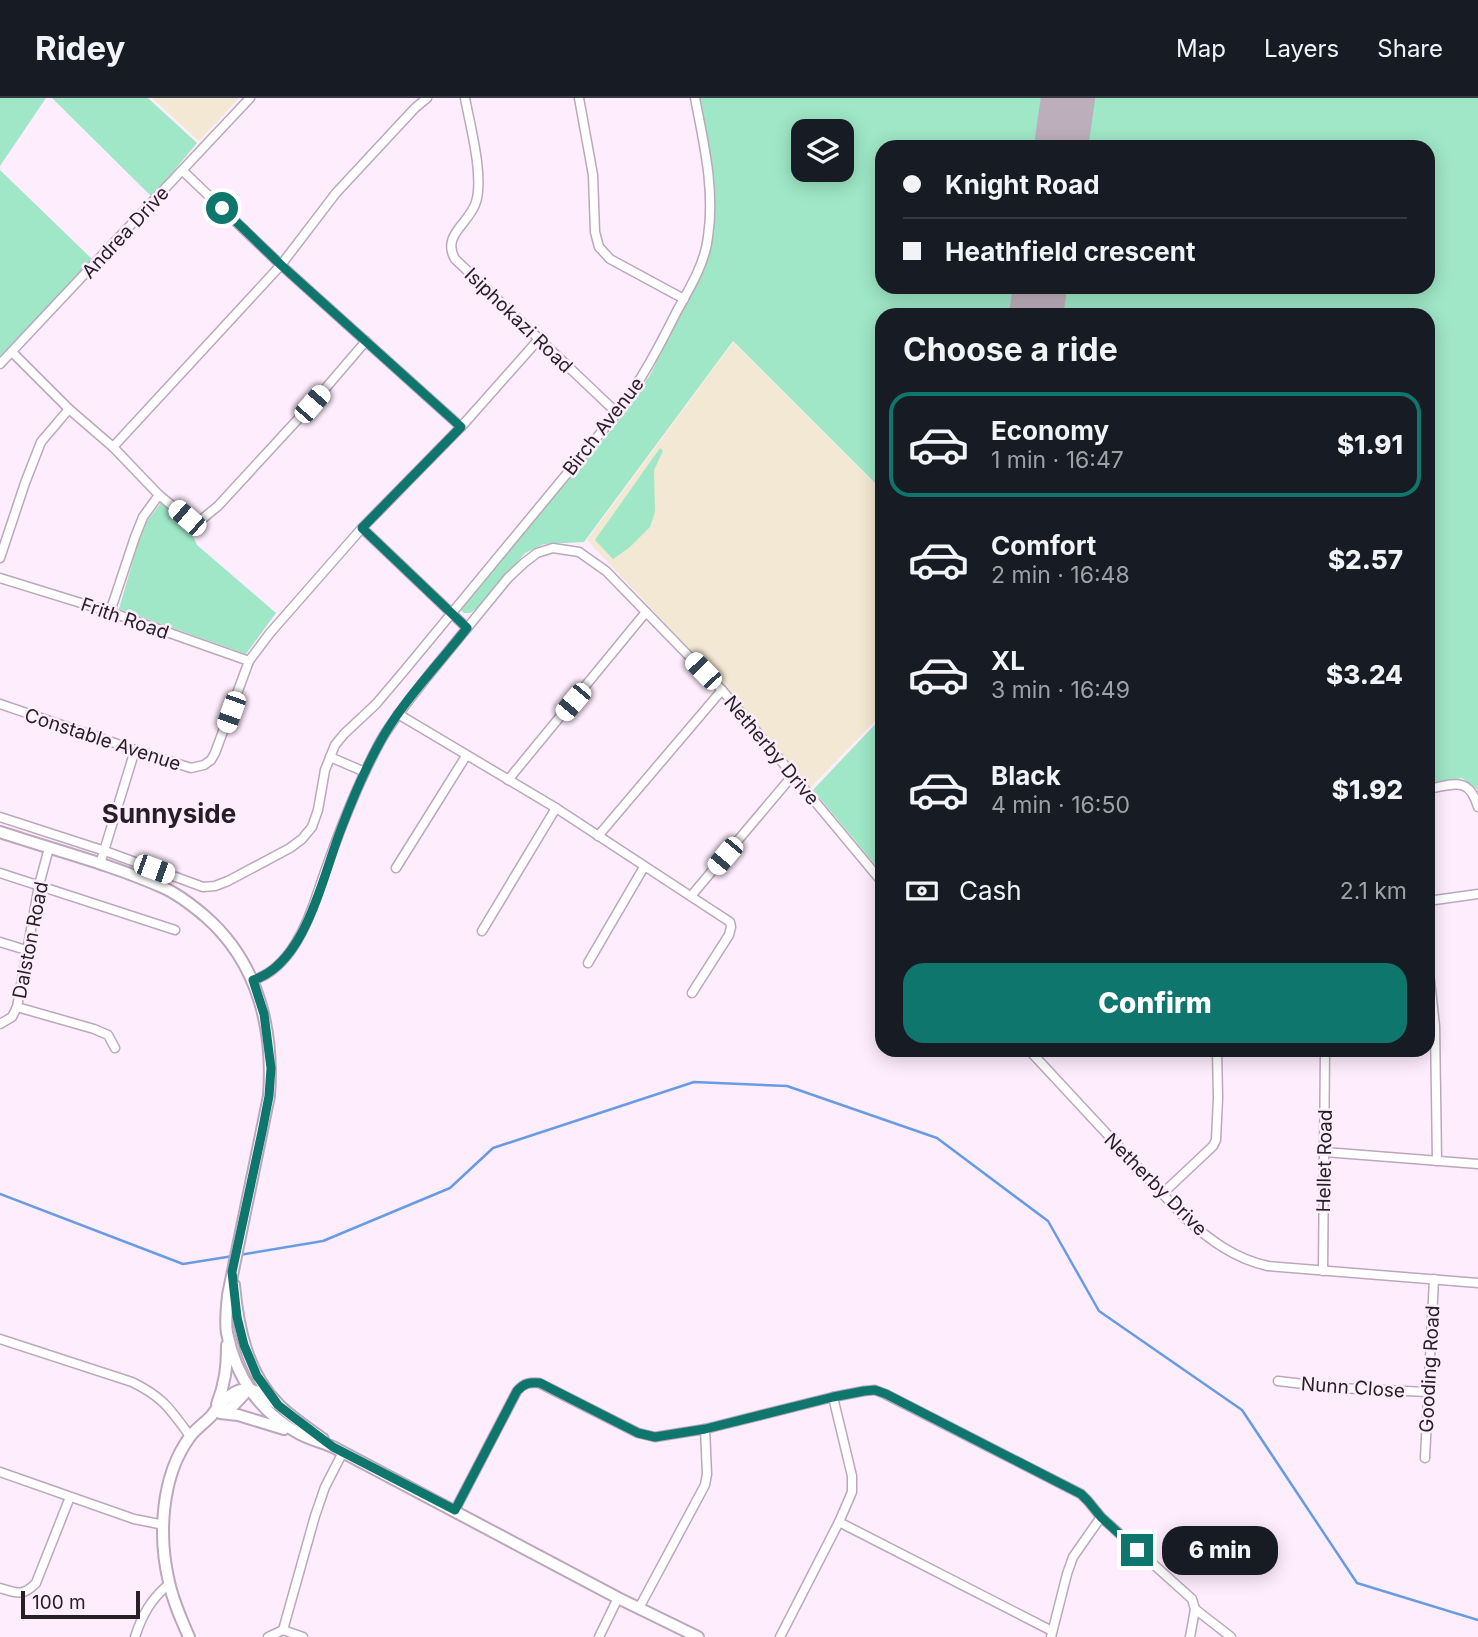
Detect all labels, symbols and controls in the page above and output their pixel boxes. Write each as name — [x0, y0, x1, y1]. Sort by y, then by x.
text: Ridey — [35, 28, 125, 68]
text: Map — [1176, 34, 1226, 63]
text: Layers — [1264, 34, 1339, 63]
text: Share — [1377, 34, 1443, 63]
map controls — [791, 119, 854, 182]
button: layers — [791, 119, 854, 182]
text: Knight Road — [945, 169, 1100, 200]
street label: Andrea Drive — [77, 182, 174, 283]
route start — [206, 192, 238, 224]
text: Heathfield crescent — [945, 236, 1196, 267]
street label: Isiphokazi Road — [460, 263, 577, 378]
text: Choose a ride — [903, 330, 1118, 369]
street label: Birch Avenue — [558, 373, 649, 480]
car — [291, 381, 334, 427]
icon: car — [907, 413, 970, 476]
text: Economy — [991, 415, 1109, 446]
text: $1.91 — [1337, 429, 1403, 460]
text: 1 min · 16:47 — [991, 446, 1124, 474]
car — [165, 496, 210, 540]
icon: car — [907, 528, 970, 591]
text: Comfort — [991, 530, 1096, 561]
text: $2.57 — [1328, 544, 1403, 575]
text: 2 min · 16:48 — [991, 561, 1130, 589]
street label: Frith Road — [78, 593, 172, 644]
icon: car — [907, 643, 970, 706]
text: XL — [991, 645, 1025, 676]
car — [681, 649, 726, 693]
text: $3.24 — [1326, 659, 1403, 690]
text: 3 min · 16:49 — [991, 676, 1130, 704]
car — [552, 679, 595, 725]
car — [214, 689, 249, 735]
street label: Netherby Drive — [719, 691, 824, 810]
street label: Constable Avenue — [22, 703, 184, 776]
icon: car — [907, 758, 970, 821]
text: Black — [991, 760, 1061, 791]
text: $1.92 — [1332, 774, 1403, 805]
text: 4 min · 16:50 — [991, 791, 1130, 819]
district label: Sunnyside — [102, 798, 236, 829]
car — [704, 833, 747, 879]
car — [131, 852, 178, 886]
icon: cash — [903, 872, 941, 910]
text: Cash — [959, 875, 1022, 906]
text: 2.1 km — [1340, 877, 1407, 905]
street label: Dalston Road — [8, 880, 53, 1001]
button: Confirm — [903, 963, 1407, 1043]
street label: Hellet Road — [1312, 1109, 1337, 1213]
street label: Netherby Drive — [1099, 1128, 1212, 1241]
street label: Gooding Road — [1415, 1305, 1444, 1433]
street label: Nunn Close — [1300, 1372, 1406, 1403]
callout: 6 min — [1162, 1526, 1277, 1574]
route end — [1121, 1534, 1153, 1566]
text: 6 min — [1189, 1536, 1251, 1564]
scale bar — [21, 1588, 140, 1620]
text: 100 m — [32, 1591, 86, 1614]

